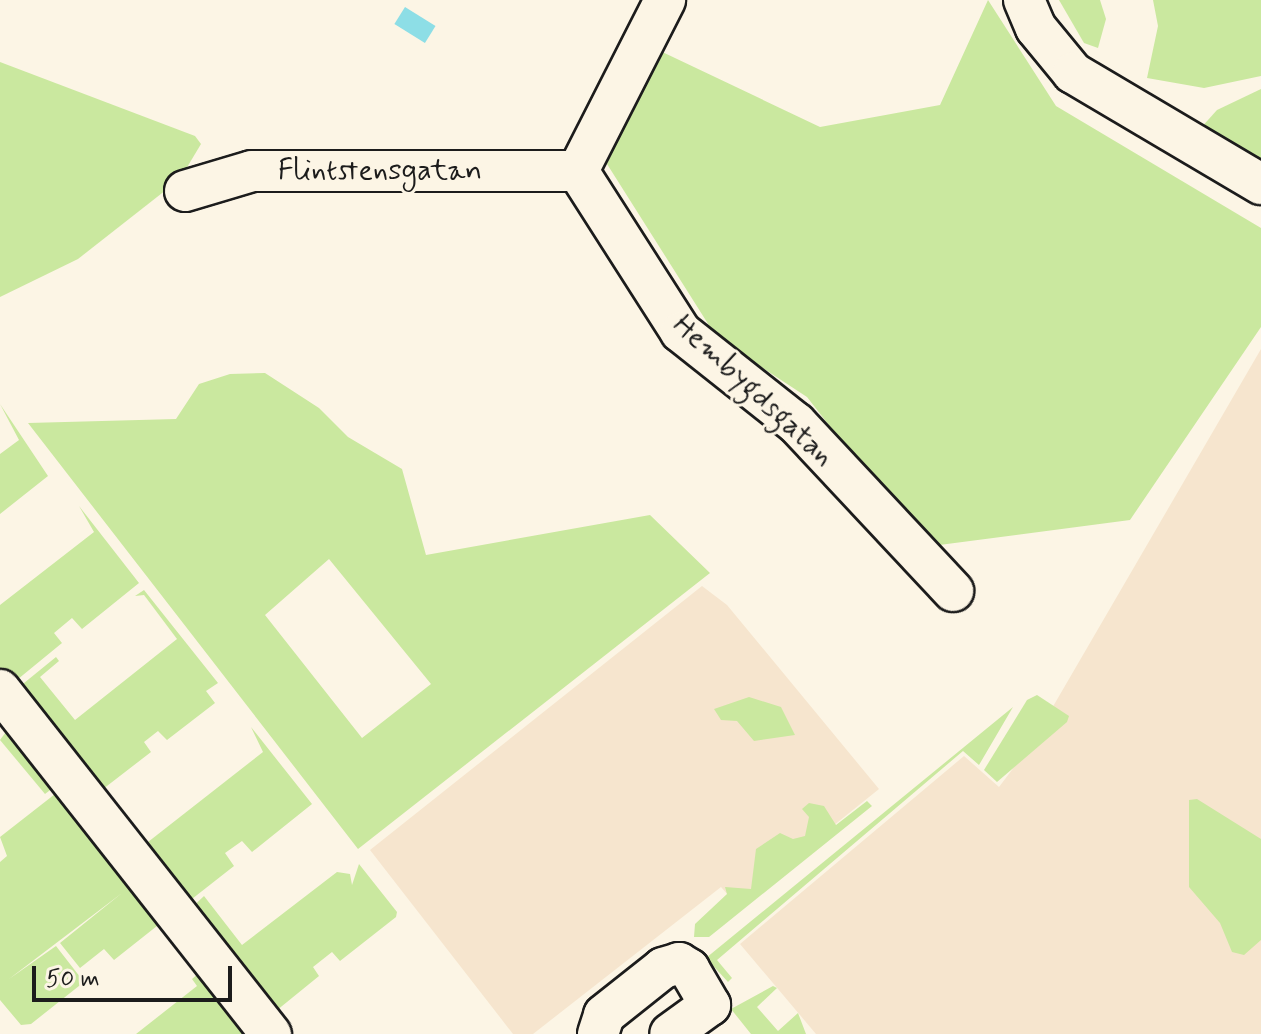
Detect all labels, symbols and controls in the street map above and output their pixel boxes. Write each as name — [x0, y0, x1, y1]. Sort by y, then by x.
street label: Flintstensgatan — [278, 153, 482, 189]
street label: Hembygdsgatan — [665, 307, 841, 475]
scale bar — [36, 950, 236, 1000]
text: 50 m — [46, 964, 100, 995]

